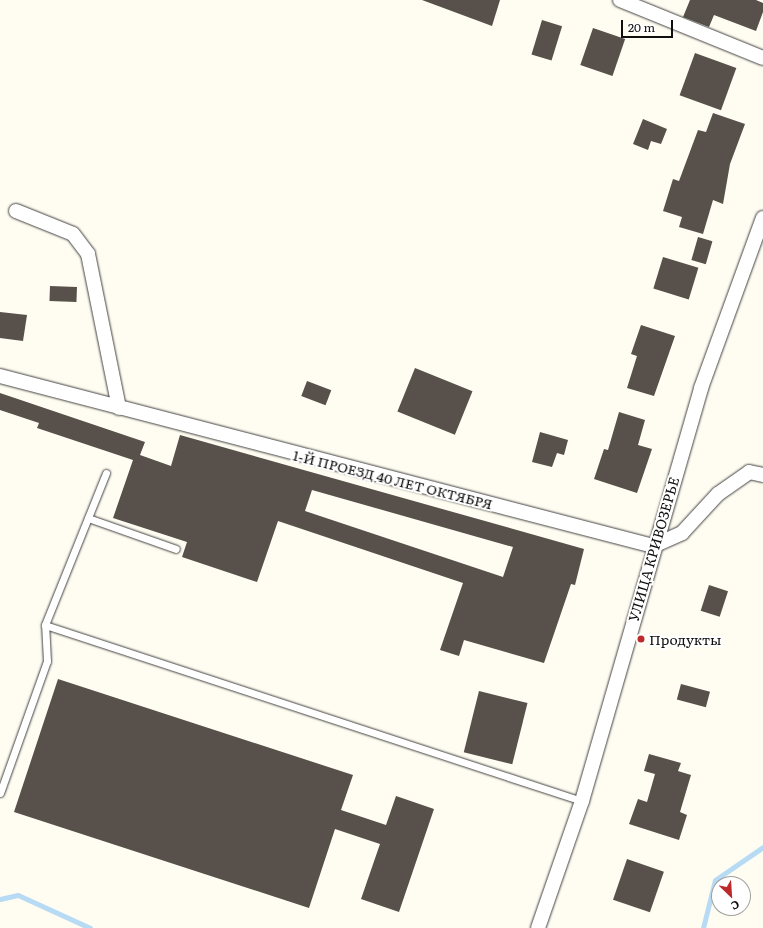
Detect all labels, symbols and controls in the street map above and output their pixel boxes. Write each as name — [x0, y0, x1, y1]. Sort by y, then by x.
scale bar — [623, 12, 675, 38]
text: 20 m — [628, 18, 655, 36]
street label: 1-Й ПРОЕЗД 40 ЛЕТ ОКТЯБРЯ — [291, 446, 495, 512]
street label: УЛИЦА КРИВОЗЕРЬЕ — [624, 475, 682, 623]
place label: Продукты — [649, 631, 722, 647]
marker: Продукты — [636, 634, 646, 644]
north arrow — [711, 876, 751, 916]
text: С — [729, 897, 743, 915]

